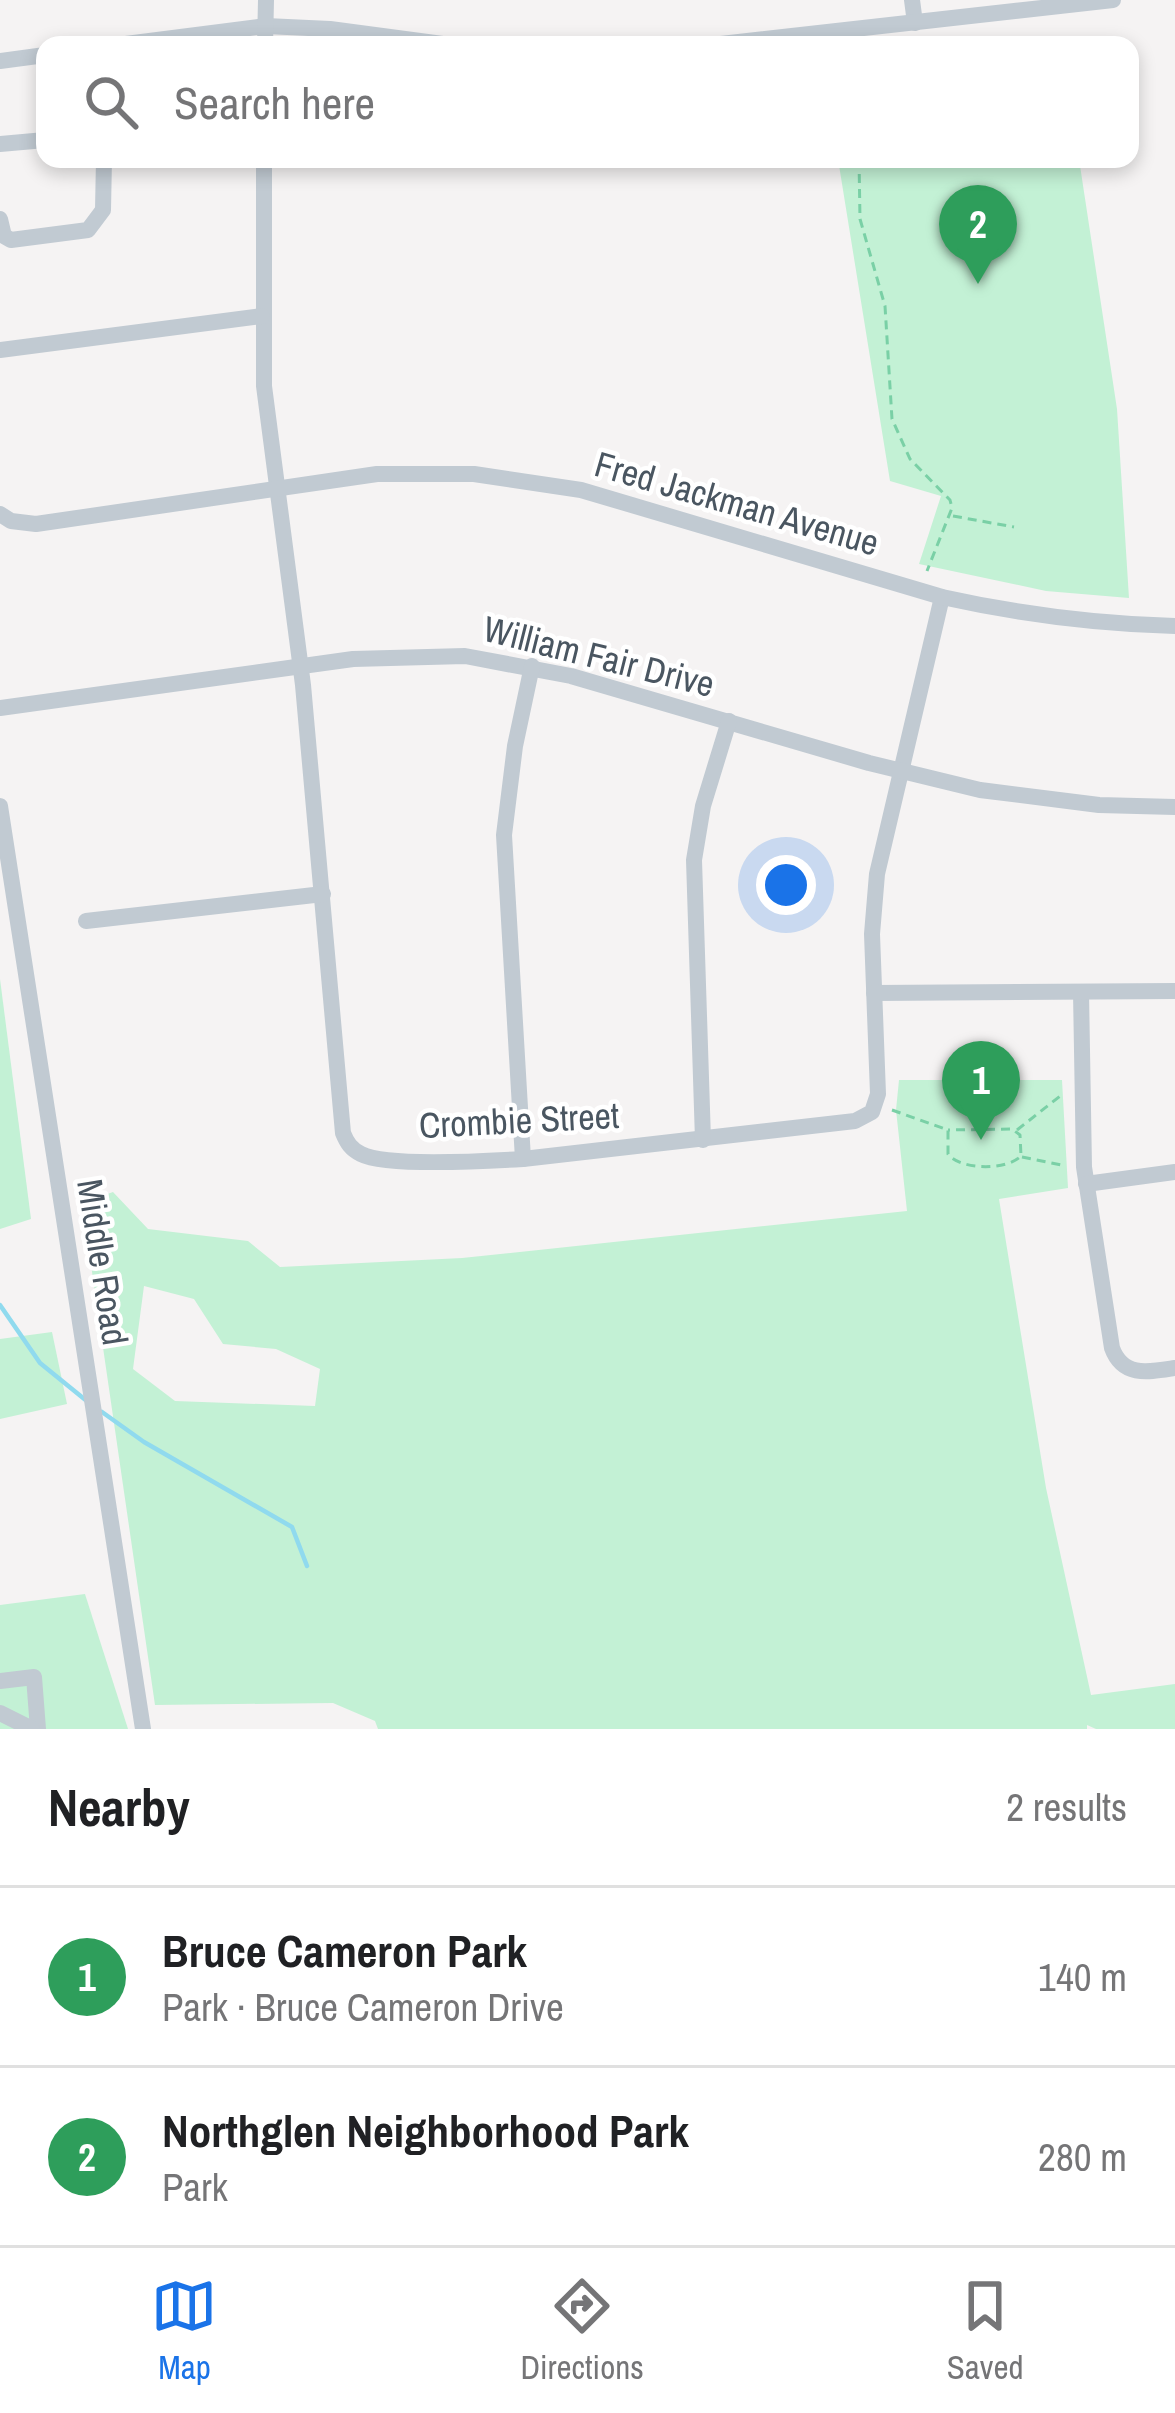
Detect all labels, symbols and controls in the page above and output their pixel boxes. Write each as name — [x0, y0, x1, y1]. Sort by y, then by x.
search box — [36, 36, 1139, 168]
icon: search — [78, 69, 144, 135]
text: Search here — [174, 72, 375, 133]
pin: 2 — [939, 185, 1017, 284]
street label: Fred Jackman Avenue — [589, 440, 885, 566]
street label: William Fair Drive — [479, 604, 719, 708]
your location — [756, 855, 816, 915]
pin: 1 — [942, 1041, 1020, 1140]
street label: Crombie Street — [418, 1091, 620, 1149]
street label: Middle Road — [66, 1176, 140, 1348]
text: Nearby — [48, 1773, 190, 1842]
text: 2 results — [1006, 1781, 1127, 1833]
text: Bruce Cameron Park — [162, 1920, 527, 1981]
text: 1 — [78, 1951, 96, 2003]
text: 140 m — [1038, 1951, 1127, 2003]
text: Park · Bruce Cameron Drive — [162, 1981, 564, 2033]
text: Northglen Neighborhood Park — [162, 2100, 689, 2161]
text: 2 — [78, 2131, 96, 2183]
text: 280 m — [1038, 2131, 1127, 2183]
text: Park — [162, 2161, 228, 2213]
tab: Map — [151, 2273, 217, 2389]
tab: Directions — [520, 2273, 644, 2389]
tab: Saved — [947, 2273, 1023, 2389]

